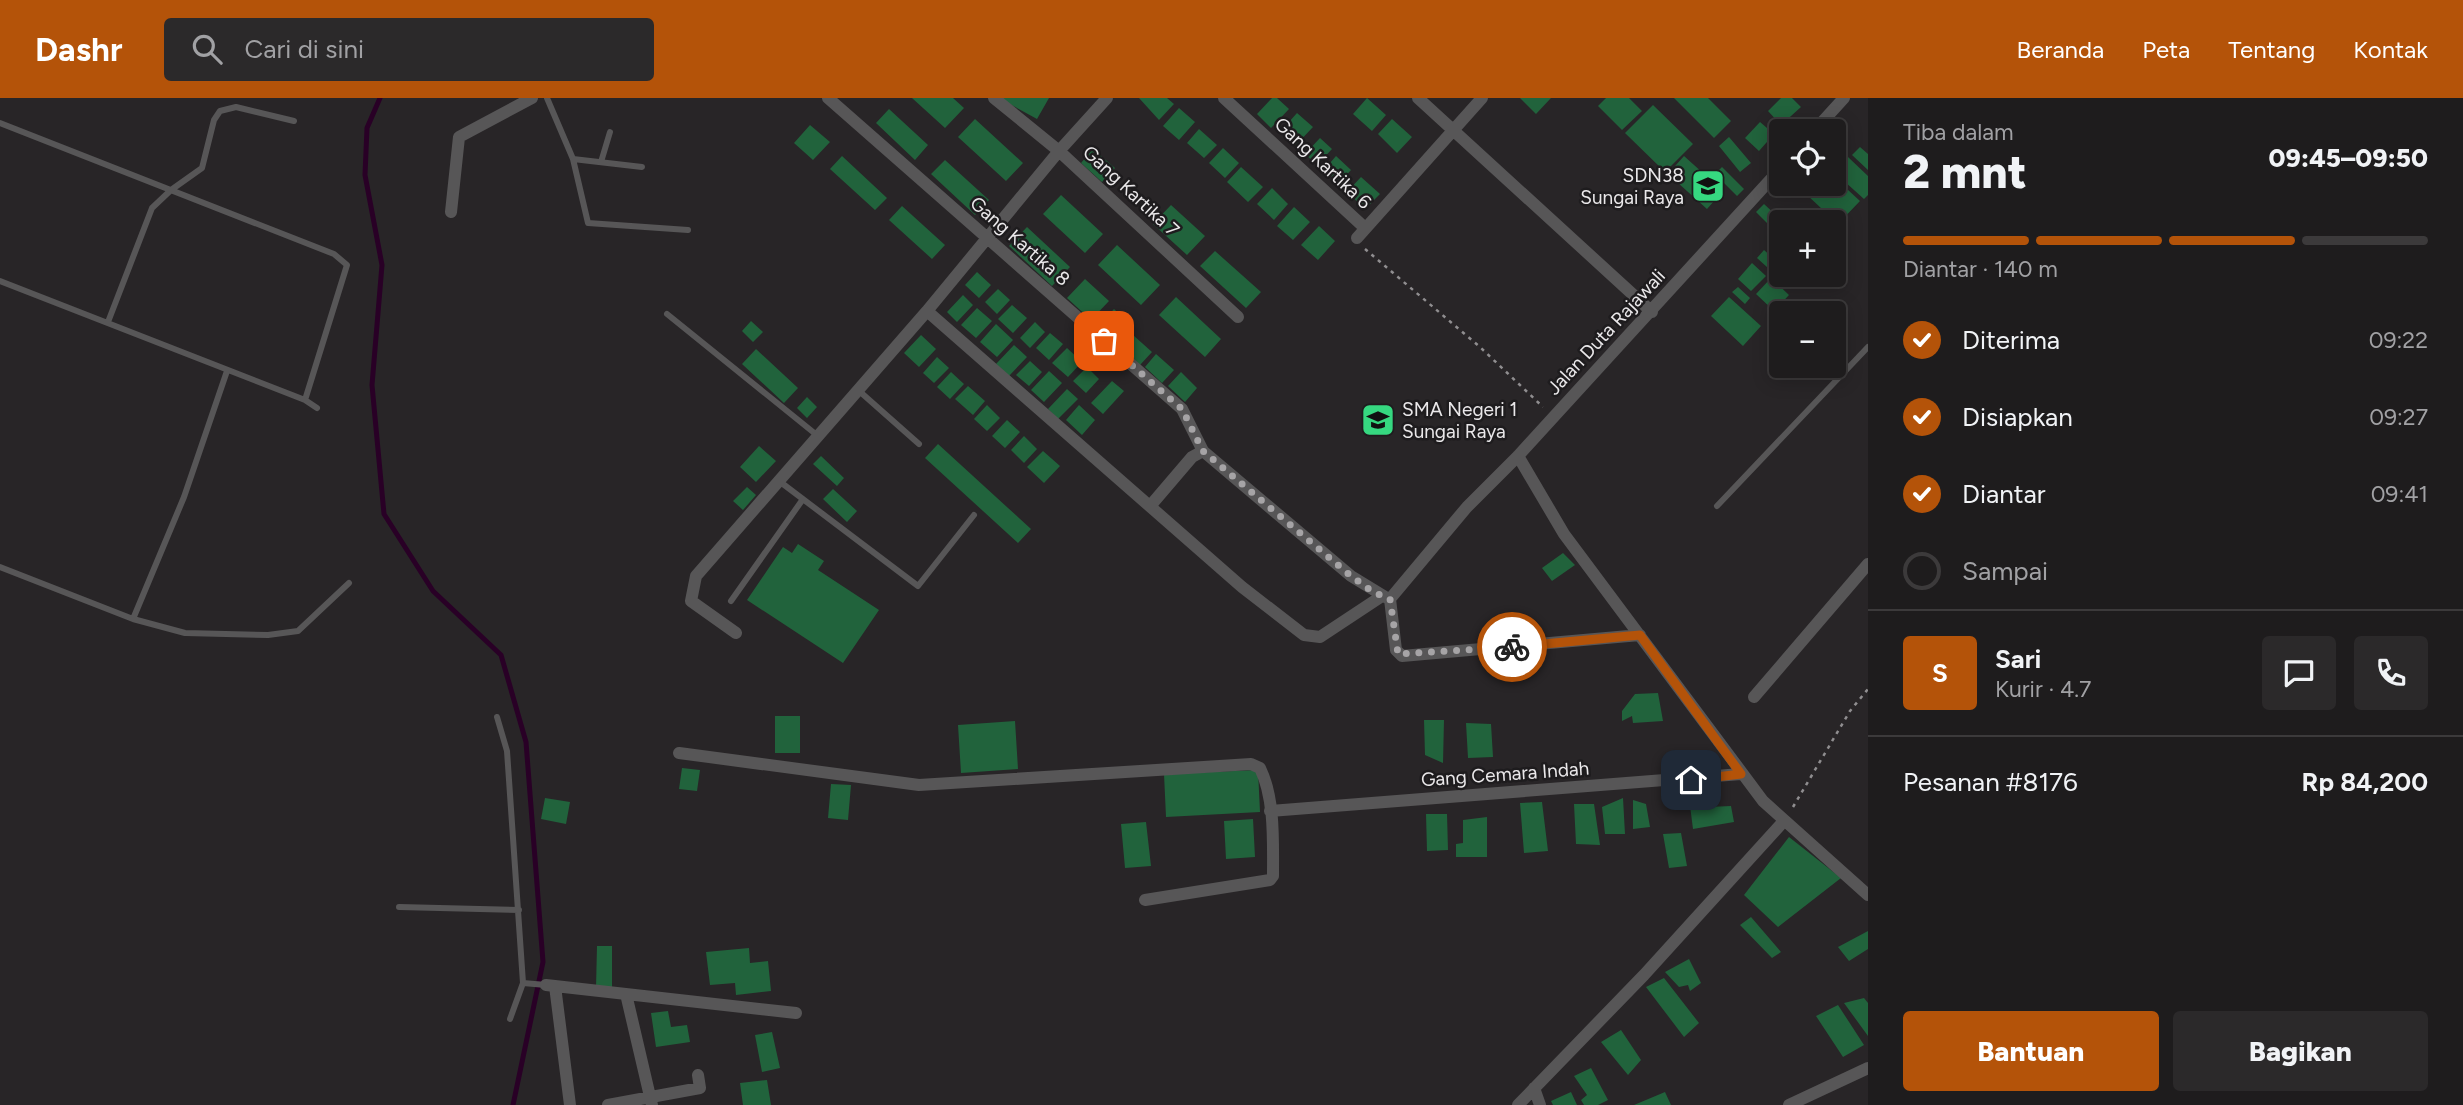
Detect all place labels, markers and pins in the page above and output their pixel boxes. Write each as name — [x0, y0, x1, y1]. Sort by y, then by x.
place label: SDN38 Sungai Raya — [1580, 164, 1684, 209]
school or university icon: SDN38 Sungai Raya — [1689, 167, 1727, 205]
pin — [1074, 311, 1134, 371]
place label: SMA Negeri 1 Sungai Raya — [1402, 398, 1517, 443]
school or university icon: SMA Negeri 1 Sungai Raya — [1359, 401, 1397, 439]
pin — [1661, 750, 1721, 810]

